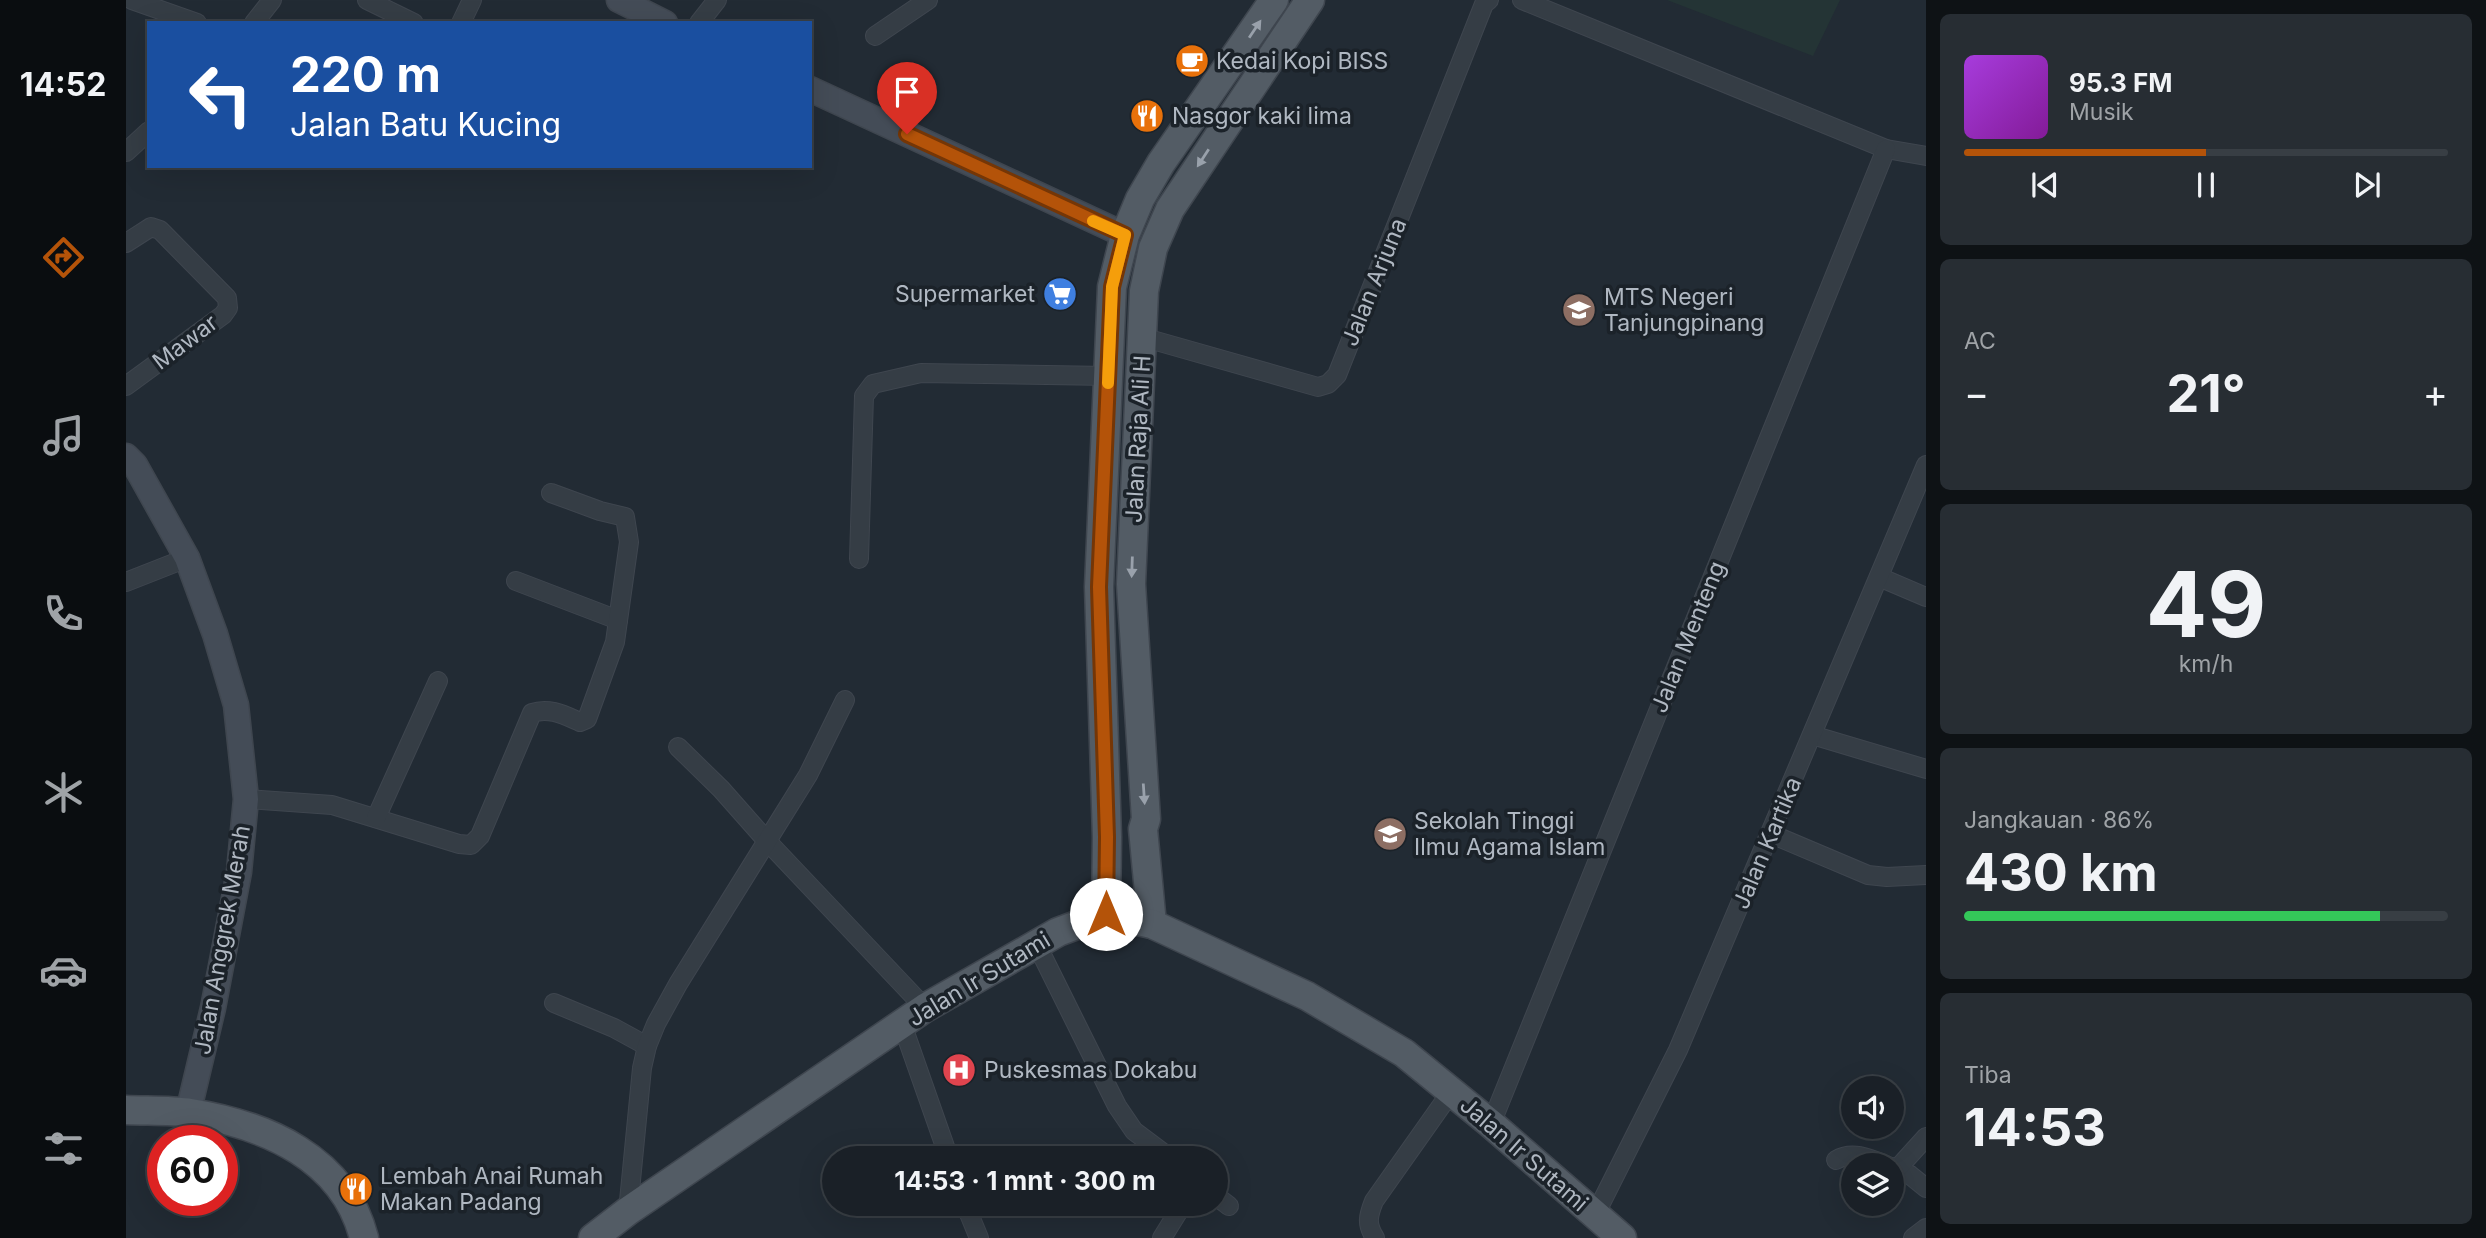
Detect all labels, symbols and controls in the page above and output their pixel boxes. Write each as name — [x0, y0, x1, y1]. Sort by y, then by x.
one-way arrow — [1248, 19, 1261, 38]
cafe icon: Kedai Kopi BISS — [1173, 42, 1211, 80]
text: 220 m — [290, 45, 441, 104]
place label: Kedai Kopi BISS — [1216, 47, 1388, 75]
icon: left — [175, 49, 266, 140]
pin — [877, 62, 937, 134]
text: 14:52 — [20, 65, 106, 104]
text: 95.3 FM — [2069, 67, 2172, 98]
icon: arrive — [888, 73, 926, 111]
restaurant icon: Nasgor kaki lima — [1128, 97, 1166, 135]
text: Musik — [2069, 98, 2134, 126]
place label: Nasgor kaki lima — [1172, 102, 1352, 130]
text: Jalan Batu Kucing — [290, 105, 561, 144]
one-way arrow — [1197, 149, 1210, 168]
icon: previous — [2026, 166, 2064, 204]
icon: pause — [2187, 166, 2225, 204]
icon: next — [2348, 166, 2386, 204]
street label: Jalan Arjuna — [1336, 214, 1412, 350]
icon: directions — [39, 233, 88, 282]
supermarket icon: Supermarket — [1041, 275, 1079, 313]
place label: Supermarket — [895, 280, 1035, 308]
place label: MTS Negeri Tanjungpinang — [1604, 283, 1764, 337]
school or university icon: MTS Negeri Tanjungpinang — [1560, 291, 1598, 329]
street label: Mawar — [147, 308, 223, 375]
text: AC — [1964, 327, 1996, 355]
street label: Jalan Raja Ali H — [1120, 355, 1156, 523]
text: 21° — [2166, 362, 2246, 425]
text: − — [1964, 370, 1989, 416]
text: + — [2423, 370, 2448, 416]
icon: music — [39, 411, 88, 460]
text: 49 — [2146, 549, 2266, 659]
one-way arrow — [1126, 556, 1137, 578]
street label: Jalan Menteng — [1645, 557, 1731, 717]
icon: phone — [39, 589, 88, 638]
text: km/h — [2179, 650, 2233, 678]
icon: climate — [39, 768, 88, 817]
street label: Jalan Kartika — [1727, 773, 1807, 913]
one-way arrow — [1139, 783, 1150, 805]
text: Jangkauan · 86% — [1964, 806, 2154, 834]
place label: Sekolah Tinggi Ilmu Agama Islam — [1414, 807, 1605, 861]
school or university icon: Sekolah Tinggi Ilmu Agama Islam — [1371, 815, 1409, 853]
street label: Jalan Anggrek Merah — [188, 823, 256, 1057]
text: 430 km — [1964, 841, 2158, 904]
position arrow — [1069, 877, 1143, 951]
street label: Jalan Ir Sutami — [903, 926, 1055, 1032]
icon: car — [39, 946, 88, 995]
hospital icon: Puskesmas Dokabu — [940, 1051, 978, 1089]
place label: Puskesmas Dokabu — [984, 1056, 1197, 1084]
text: Tiba — [1964, 1061, 2012, 1089]
map controls — [1841, 1076, 1904, 1216]
button: sound — [1841, 1076, 1904, 1139]
street label: Jalan Ir Sutami — [1454, 1091, 1594, 1217]
text: 14:53 — [1964, 1096, 2106, 1159]
icon: filters — [39, 1124, 88, 1173]
speed limit sign: 60 — [147, 1125, 238, 1216]
button: layers — [1841, 1153, 1904, 1216]
place label: Lembah Anai Rumah Makan Padang — [380, 1162, 603, 1216]
text: 14:53 · 1 mnt · 300 m — [894, 1165, 1156, 1196]
restaurant icon: Lembah Anai Rumah Makan Padang — [337, 1170, 375, 1208]

